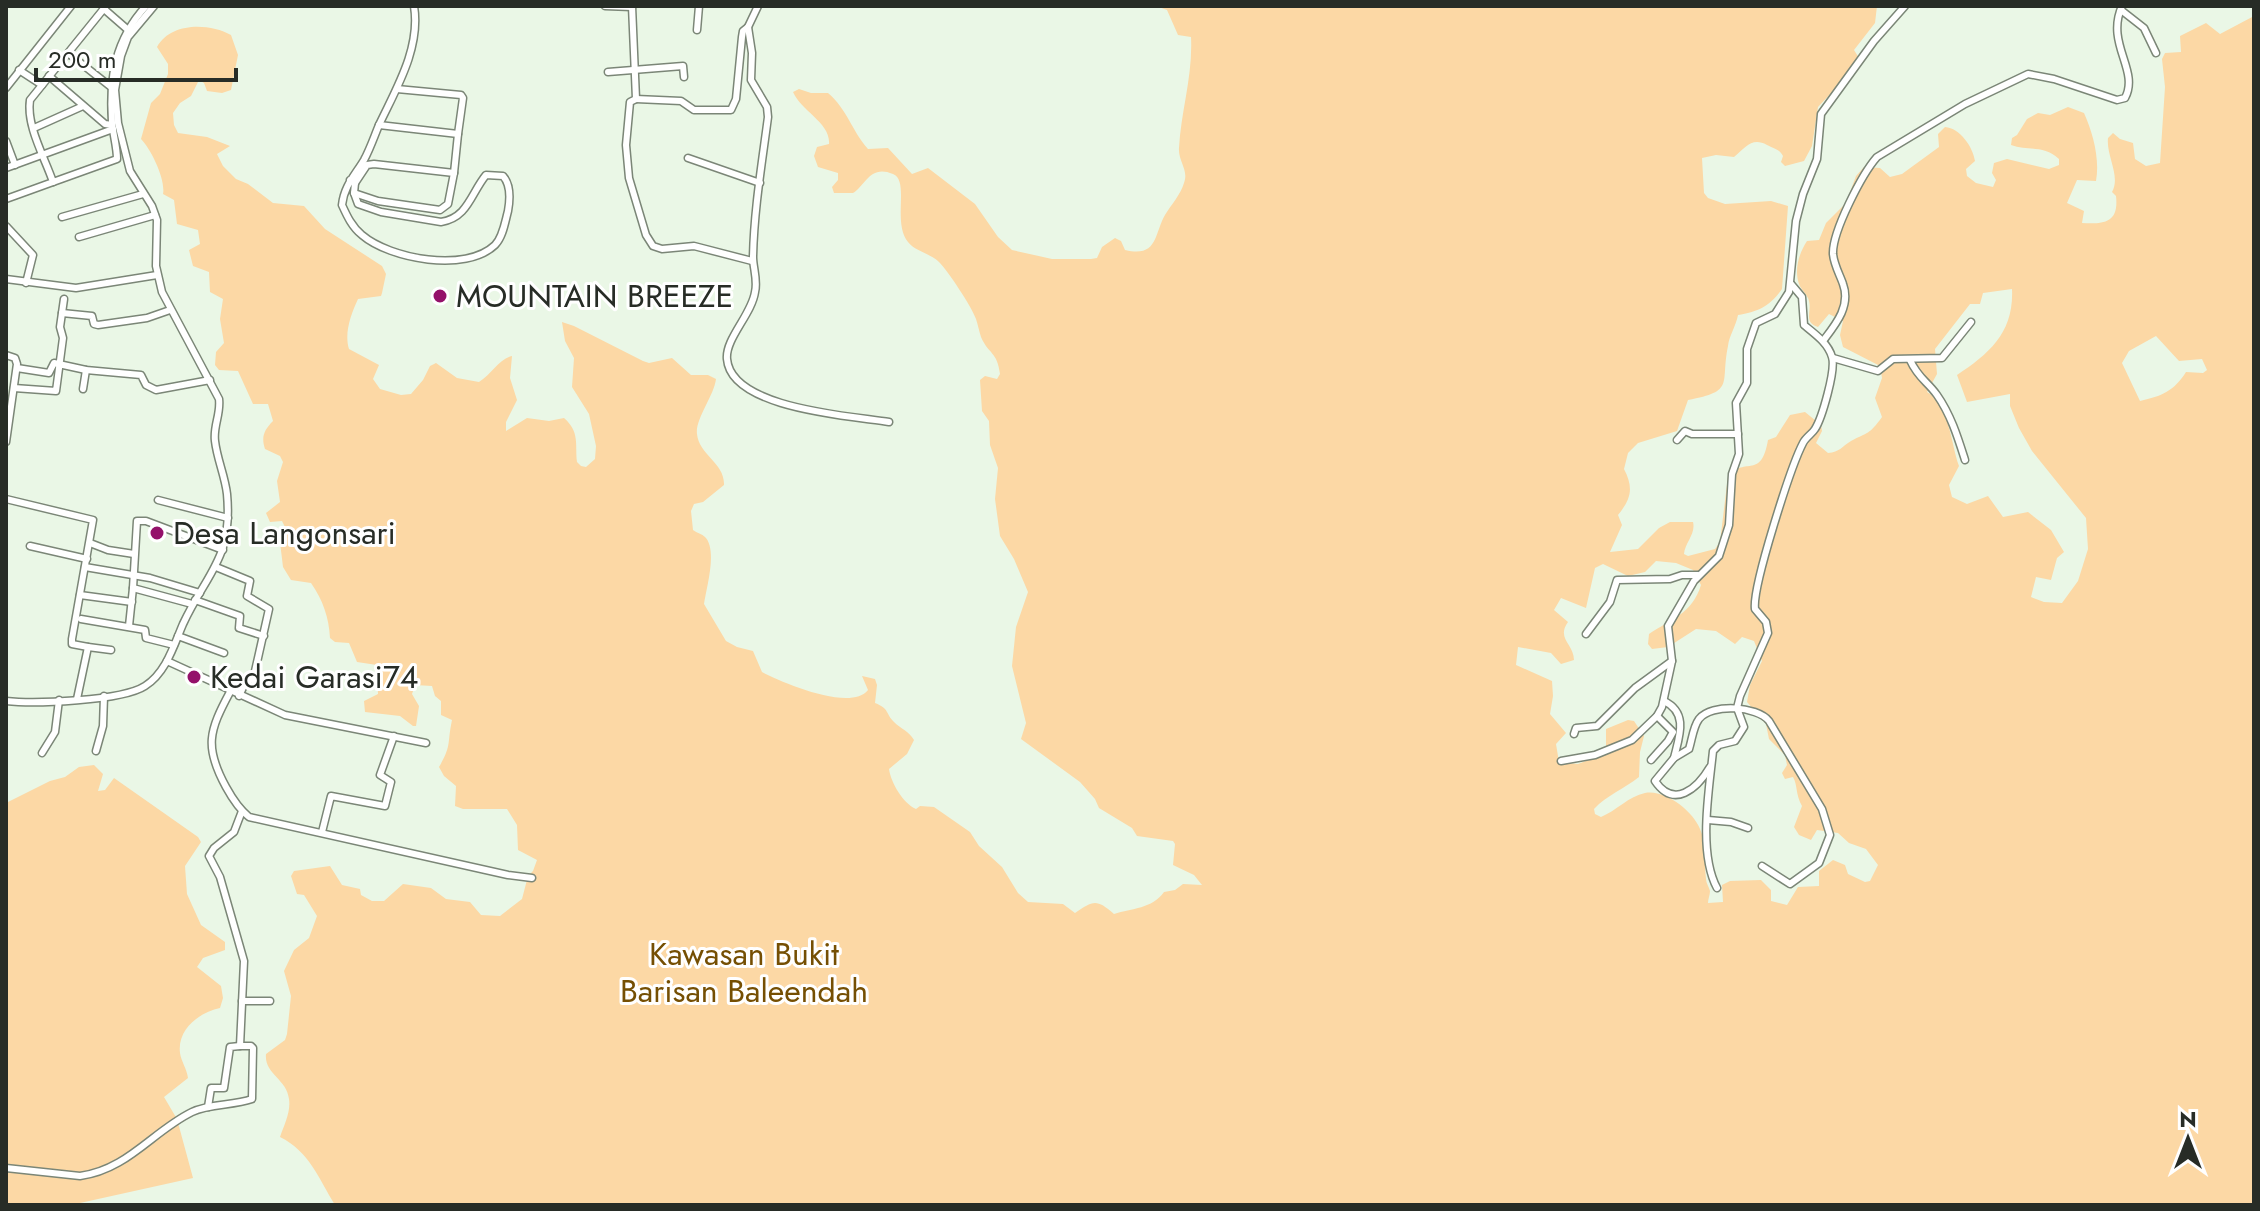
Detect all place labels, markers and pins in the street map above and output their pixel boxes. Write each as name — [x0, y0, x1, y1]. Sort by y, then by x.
place label: MOUNTAIN BREEZE — [456, 273, 733, 319]
marker: MOUNTAIN BREEZE — [431, 287, 449, 305]
place label: Desa Langonsari — [173, 510, 396, 556]
marker: Desa Langonsari — [148, 524, 166, 542]
place label: Kedai Garasi74 — [210, 654, 418, 700]
marker: Kedai Garasi74 — [185, 668, 203, 686]

